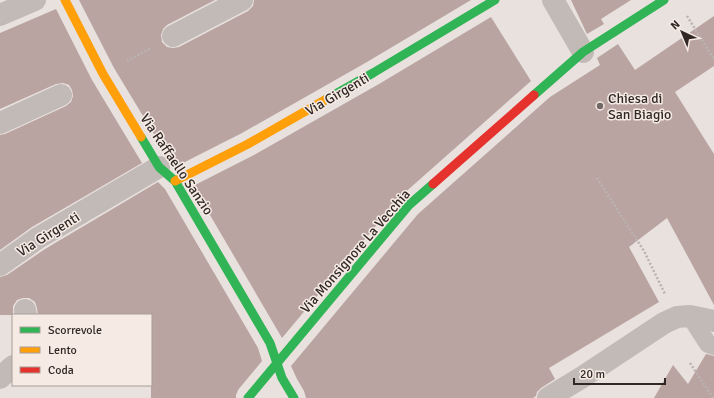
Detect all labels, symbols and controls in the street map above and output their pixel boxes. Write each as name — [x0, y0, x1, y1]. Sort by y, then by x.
north arrow — [662, 12, 702, 52]
text: N — [668, 18, 683, 33]
street label: Via Girgenti — [302, 69, 372, 119]
place label: Chiesa di San Biagio — [608, 90, 671, 123]
marker: Chiesa di San Biagio — [595, 101, 605, 111]
street label: Via Raffaello Sanzio — [136, 110, 217, 218]
street label: Via Monsignore La Vecchia — [297, 186, 414, 317]
street label: Via Girgenti — [14, 208, 83, 260]
legend — [12, 314, 152, 386]
text: Scorrevole — [48, 323, 102, 338]
text: Lento — [48, 343, 77, 358]
scale bar — [574, 360, 665, 386]
text: Coda — [48, 363, 74, 378]
text: 20 m — [580, 367, 605, 382]

